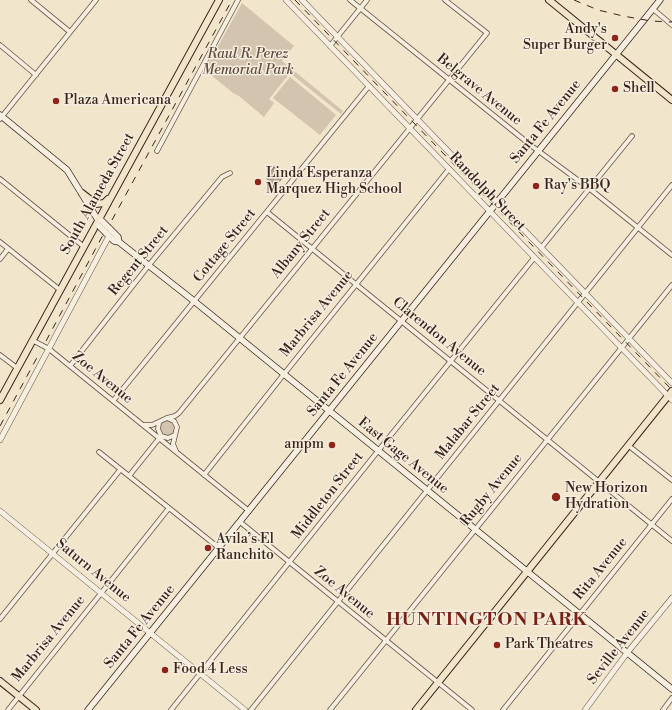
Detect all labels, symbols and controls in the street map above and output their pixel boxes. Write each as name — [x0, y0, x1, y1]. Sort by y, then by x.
place label: Andy's Super Burger — [523, 22, 607, 54]
marker: Andy's Super Burger — [610, 33, 620, 43]
park label: Raul R. Perez Memorial Park — [202, 47, 294, 80]
street label: Belgrave Avenue — [433, 51, 525, 129]
street label: Santa Fe Avenue — [507, 77, 585, 167]
place label: Shell — [623, 81, 655, 97]
marker: Shell — [610, 84, 620, 94]
place label: Plaza Americana — [64, 93, 171, 109]
marker: Plaza Americana — [51, 96, 61, 106]
street label: South Alameda Street — [58, 130, 138, 258]
street label: Randolph Street — [445, 149, 529, 235]
place label: Linda Esperanza Marquez High School — [266, 166, 402, 198]
marker: Linda Esperanza Marquez High School — [253, 177, 263, 187]
place label: Ray's BBQ — [544, 178, 610, 194]
marker: Ray's BBQ — [531, 181, 541, 191]
street label: Cottage Street — [190, 206, 260, 286]
street label: Albany Street — [268, 206, 334, 282]
street label: Regent Street — [106, 223, 172, 299]
street label: Marbrisa Avenue — [277, 267, 357, 361]
street label: Clarendon Avenue — [389, 294, 489, 380]
street label: Santa Fe Avenue — [304, 330, 382, 420]
street label: Zoe Avenue — [68, 348, 136, 408]
street label: Malabar Street — [432, 381, 504, 463]
street label: East Gage Avenue — [354, 414, 452, 498]
place label: ampm — [284, 437, 324, 453]
marker: ampm — [327, 440, 337, 450]
street label: Middleton Street — [289, 449, 367, 543]
street label: Rugby Avenue — [458, 450, 526, 530]
place label: New Horizon Hydration — [565, 481, 648, 514]
marker: New Horizon Hydration — [550, 491, 562, 503]
place label: Avila’s El Ranchito — [216, 532, 274, 564]
street label: Rita Avenue — [571, 534, 631, 604]
street label: Saturn Avenue — [52, 536, 134, 606]
marker: Avila’s El Ranchito — [203, 543, 213, 553]
street label: Zoe Avenue — [310, 563, 378, 623]
street label: Santa Fe Avenue — [101, 582, 179, 672]
street label: Marbrisa Avenue — [9, 592, 89, 686]
street label: Seville Avenue — [584, 606, 654, 688]
district label: HUNTINGTON PARK — [386, 610, 588, 632]
place label: Park Theatres — [505, 637, 593, 653]
marker: Park Theatres — [492, 640, 502, 650]
place label: Food 4 Less — [173, 662, 248, 678]
marker: Food 4 Less — [160, 665, 170, 675]

